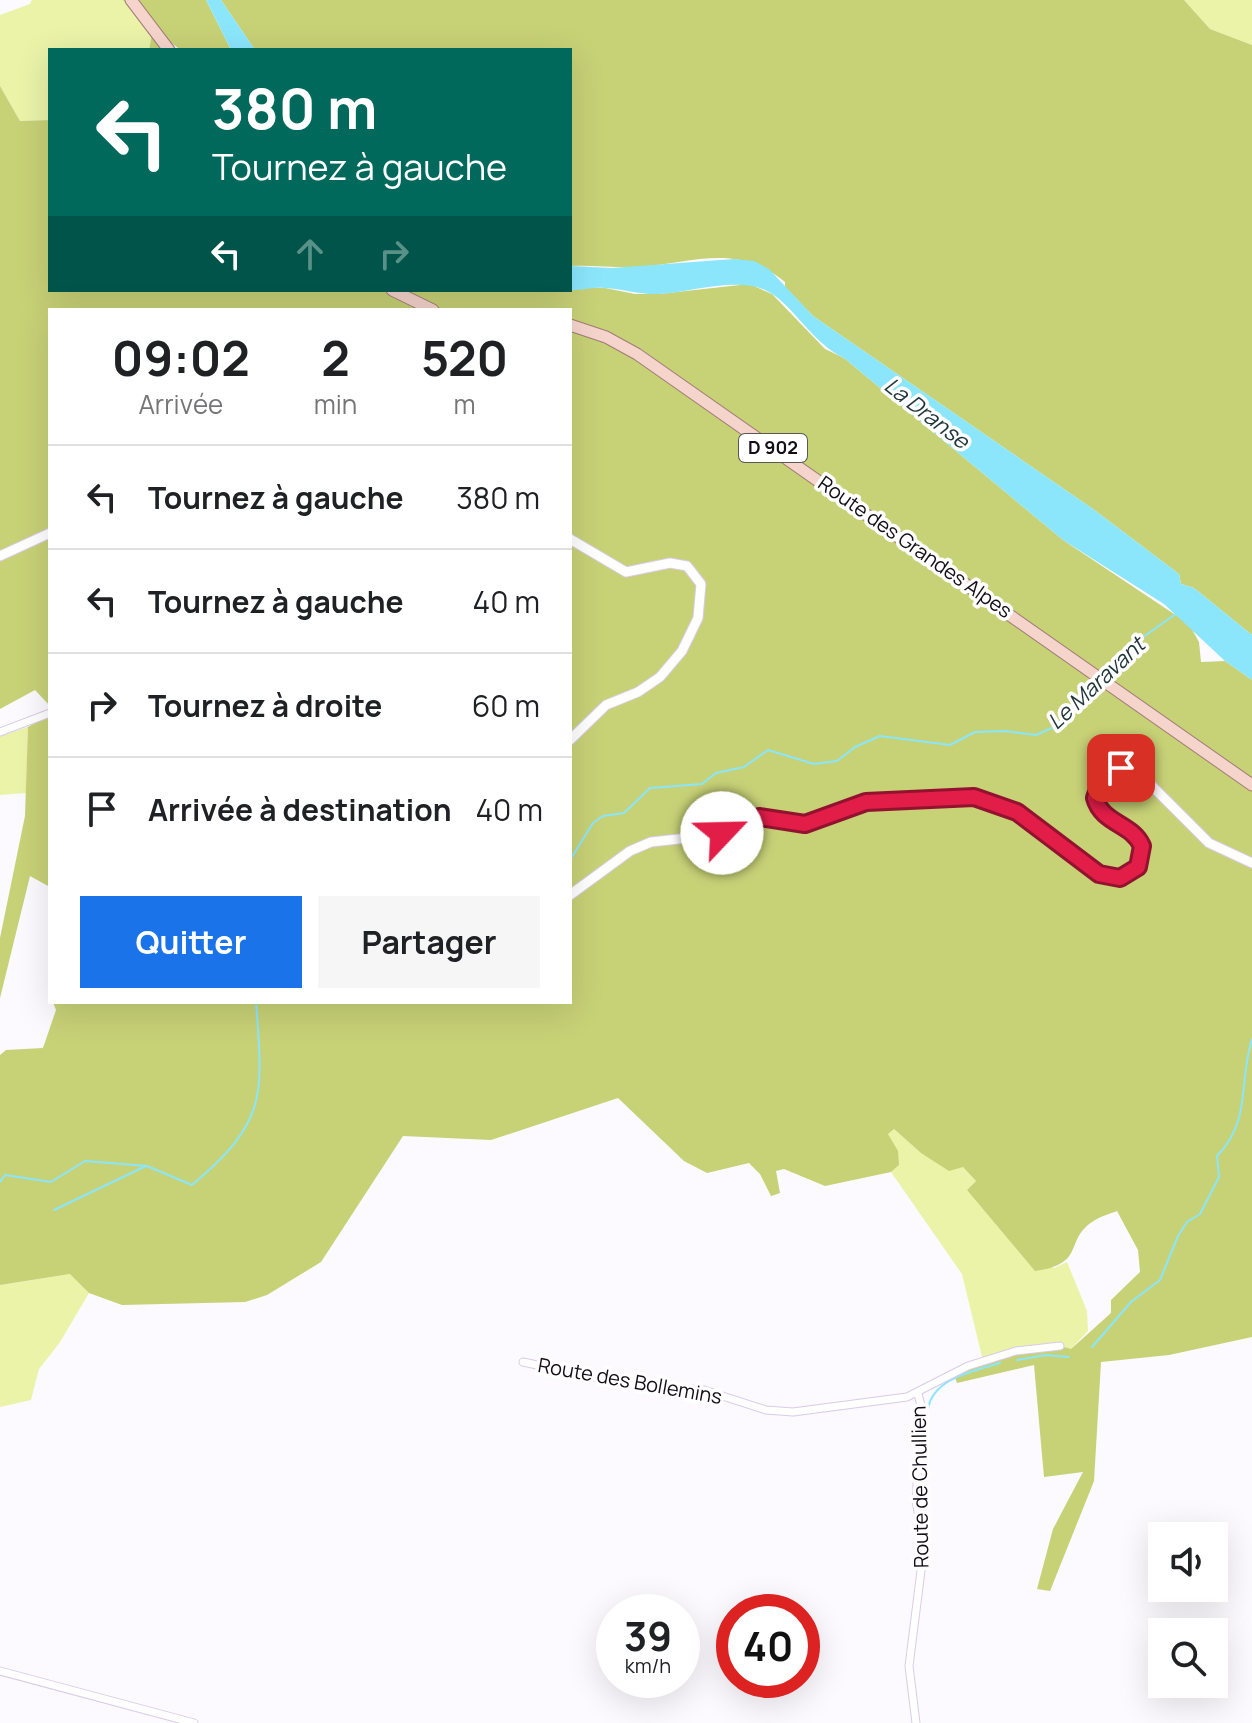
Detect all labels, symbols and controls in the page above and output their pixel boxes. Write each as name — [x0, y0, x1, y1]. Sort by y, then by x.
text: 380 m — [212, 69, 377, 146]
icon: left — [80, 80, 184, 184]
text: Tournez à gauche — [212, 142, 507, 191]
icon: left — [204, 232, 248, 276]
icon: ahead — [288, 232, 332, 276]
icon: right — [372, 232, 416, 276]
text: 09:02 — [112, 325, 250, 390]
text: 2 — [321, 325, 350, 390]
text: 520 — [421, 325, 508, 390]
water label: La Dranse — [878, 370, 976, 456]
text: Arrivée — [138, 386, 223, 422]
text: min — [314, 386, 357, 422]
text: m — [454, 386, 476, 422]
road number: D 902 — [739, 434, 807, 462]
street label: Route des Grandes Alpes — [813, 469, 1018, 624]
icon: left — [80, 475, 124, 519]
text: Tournez à gauche — [148, 477, 404, 518]
text: 380 m — [456, 477, 540, 518]
icon: left — [80, 579, 124, 623]
text: Tournez à gauche — [148, 581, 404, 622]
text: 40 m — [473, 581, 540, 622]
water label: Le Maravant — [1041, 629, 1153, 736]
icon: right — [80, 683, 124, 727]
text: Tournez à droite — [148, 685, 382, 726]
text: 60 m — [472, 685, 540, 726]
pin — [1087, 734, 1155, 802]
icon: arrive — [1099, 746, 1143, 790]
icon: arrive — [80, 787, 124, 831]
text: Arrivée à destination — [148, 789, 451, 830]
text: 40 m — [475, 789, 543, 830]
position arrow — [680, 791, 764, 875]
button: Quitter — [80, 896, 302, 988]
button: Partager — [318, 896, 540, 988]
street label: Route des Bollemins — [536, 1351, 724, 1410]
street label: Route de Chullien — [905, 1406, 934, 1568]
map controls — [1148, 1522, 1228, 1698]
button: sound — [1148, 1522, 1228, 1602]
speed limit sign: 40 — [716, 1594, 820, 1698]
text: 39 — [624, 1608, 672, 1663]
button: search — [1148, 1618, 1228, 1698]
text: km/h — [625, 1652, 671, 1679]

